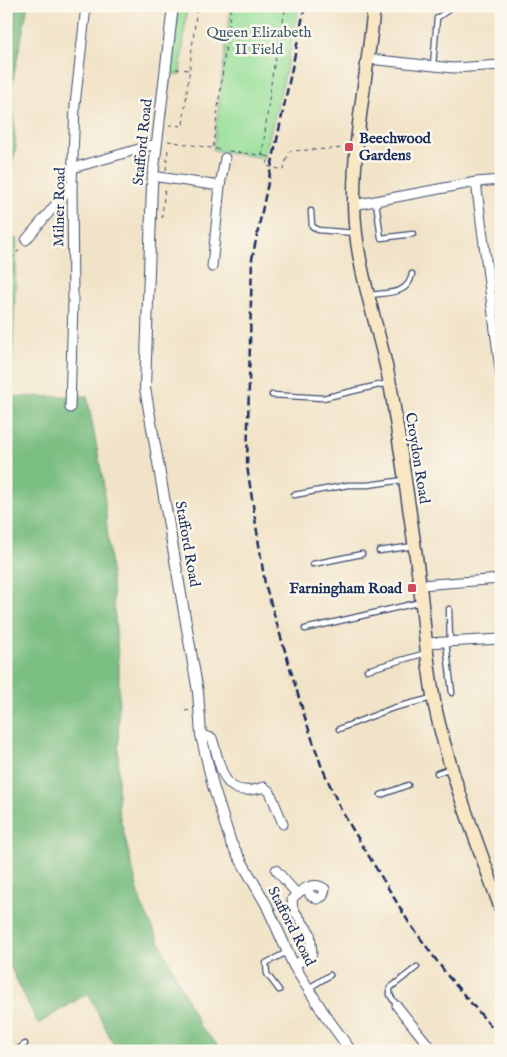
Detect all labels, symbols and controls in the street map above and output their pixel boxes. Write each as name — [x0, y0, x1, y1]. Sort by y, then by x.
park label: Queen Elizabeth II Field — [206, 23, 312, 59]
street label: Stafford Road — [129, 97, 157, 186]
place label: Beechwood Gardens — [359, 129, 432, 165]
marker: Beechwood Gardens — [343, 141, 355, 153]
street label: Milner Road — [49, 166, 70, 247]
street label: Croydon Road — [401, 411, 434, 506]
street label: Stafford Road — [171, 500, 205, 590]
place label: Farningham Road — [289, 579, 403, 598]
marker: Farningham Road — [406, 582, 418, 594]
street label: Stafford Road — [263, 883, 320, 970]

